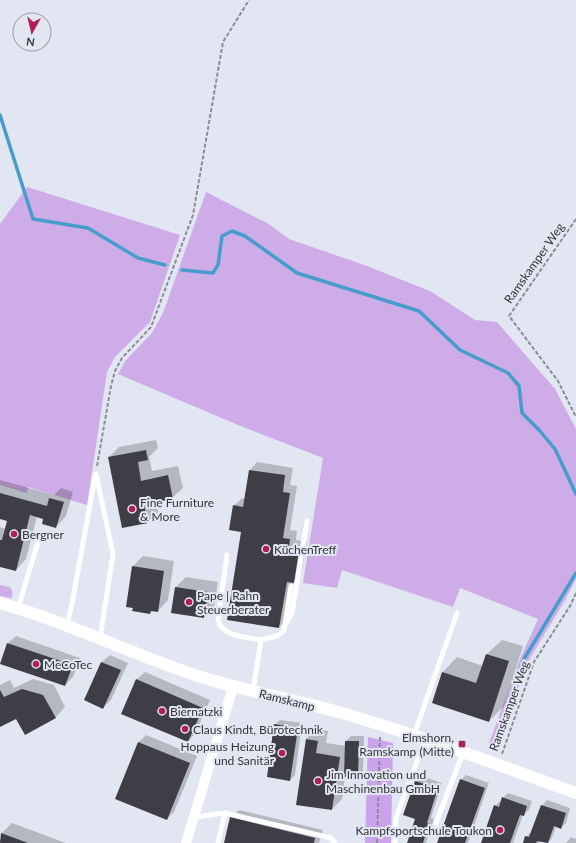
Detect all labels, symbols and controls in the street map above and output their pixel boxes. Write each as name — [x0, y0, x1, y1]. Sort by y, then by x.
north arrow — [12, 12, 52, 52]
text: N — [25, 35, 36, 49]
street label: Ramskamper Weg — [501, 220, 567, 306]
place label: Fine Furniture & More — [140, 495, 214, 524]
marker: Fine Furniture & More — [127, 504, 137, 514]
place label: Bergner — [22, 527, 65, 542]
marker: Bergner — [9, 529, 19, 539]
place label: KüchenTreff — [274, 542, 336, 557]
marker: KüchenTreff — [261, 544, 271, 554]
place label: Pape | Rahn Steuerberater — [197, 588, 270, 617]
marker: Pape | Rahn Steuerberater — [184, 597, 194, 607]
place label: MeCoTec — [44, 657, 92, 672]
marker: MeCoTec — [31, 659, 41, 669]
street label: Ramskamper Weg — [486, 659, 532, 753]
street label: Ramskamp — [257, 686, 317, 714]
place label: Biernatzki — [170, 704, 223, 719]
marker: Biernatzki — [157, 706, 167, 716]
place label: Claus Kindt, Bürotechnik — [193, 722, 324, 737]
marker: Claus Kindt, Bürotechnik — [180, 724, 190, 734]
place label: Elmshorn, Ramskamp (Mitte) — [359, 730, 454, 759]
place label: Hoppaus Heizung und Sanitär — [181, 739, 275, 768]
marker: Elmshorn, Ramskamp (Mitte) — [457, 739, 467, 749]
marker: Hoppaus Heizung und Sanitär — [277, 748, 287, 758]
place label: Jim Innovation und Maschinenbau GmbH — [326, 767, 440, 796]
marker: Jim Innovation und Maschinenbau GmbH — [313, 776, 323, 786]
place label: Kampfsportschule Toukon — [355, 823, 492, 838]
marker: Kampfsportschule Toukon — [495, 825, 505, 835]

